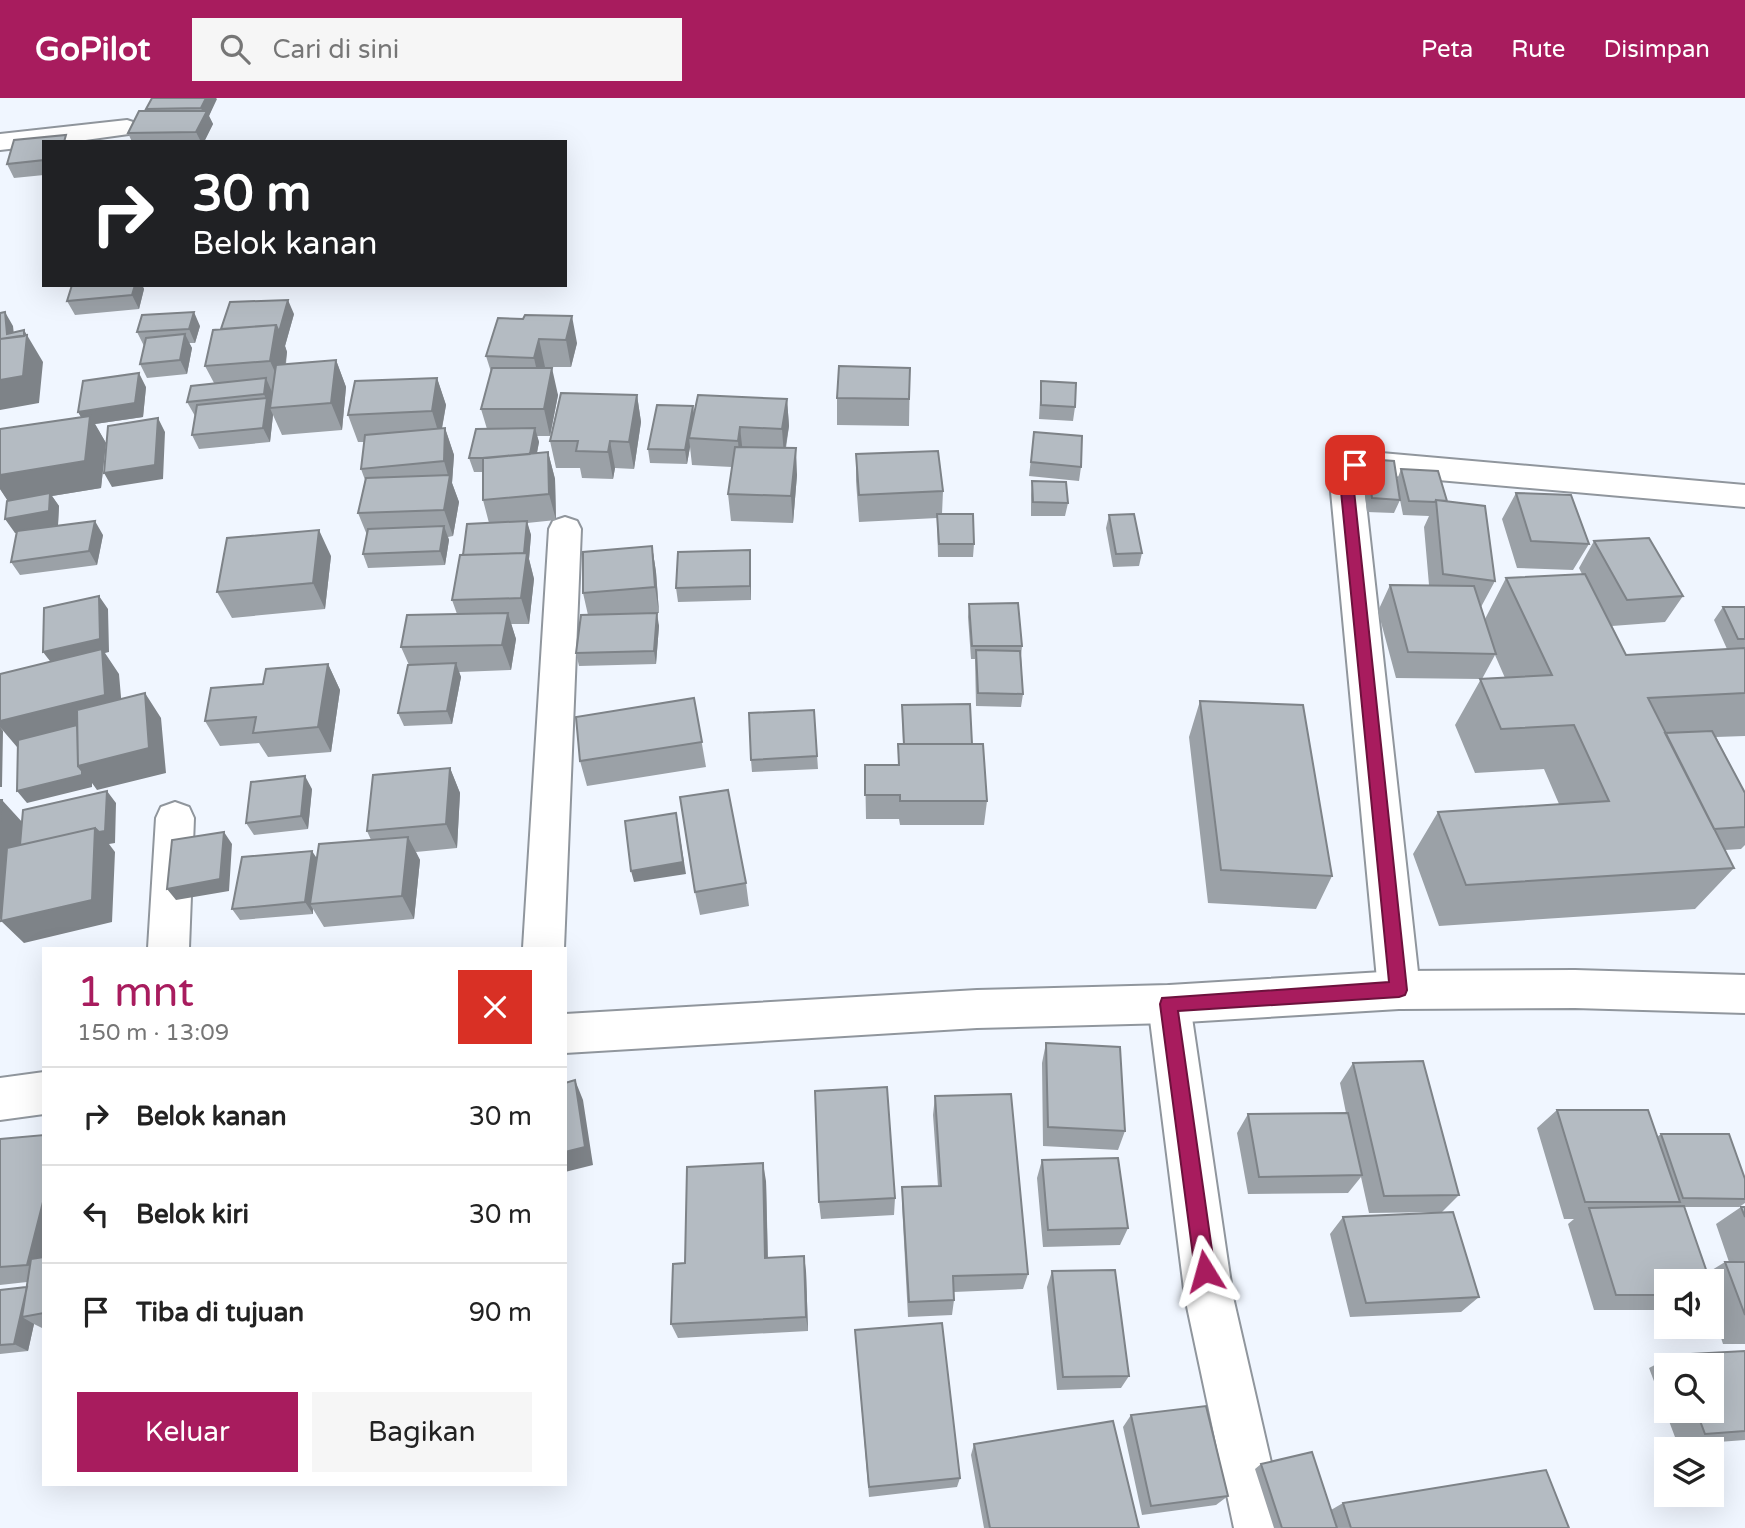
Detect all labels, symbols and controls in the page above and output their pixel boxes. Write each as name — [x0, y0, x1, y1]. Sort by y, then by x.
search box — [192, 18, 682, 81]
text: GoPilot — [35, 30, 150, 69]
icon: search — [216, 30, 254, 68]
text: Cari di sini — [272, 34, 399, 65]
text: Peta — [1421, 35, 1473, 64]
text: Rute — [1511, 35, 1565, 64]
text: Disimpan — [1603, 35, 1710, 64]
text: 30 m — [192, 165, 311, 224]
icon: right — [77, 168, 168, 259]
text: Belok kanan — [192, 225, 377, 263]
pin — [1325, 435, 1385, 495]
icon: arrive — [1336, 446, 1374, 484]
text: 1 mnt — [77, 967, 194, 1018]
button: close — [458, 970, 532, 1044]
text: 150 m · 13:09 — [77, 1019, 229, 1047]
icon: right — [77, 1097, 115, 1135]
text: Belok kanan — [136, 1101, 287, 1132]
text: 30 m — [469, 1101, 532, 1132]
icon: left — [77, 1195, 115, 1233]
text: Belok kiri — [136, 1199, 249, 1230]
text: 30 m — [469, 1199, 532, 1230]
position arrow — [1168, 1234, 1242, 1308]
map controls — [1654, 1269, 1724, 1507]
button: sound — [1654, 1269, 1724, 1339]
icon: arrive — [77, 1293, 115, 1331]
text: Tiba di tujuan — [136, 1297, 304, 1328]
text: 90 m — [469, 1297, 532, 1328]
button: search — [1654, 1353, 1724, 1423]
button: Keluar — [77, 1392, 298, 1472]
button: Bagikan — [312, 1392, 532, 1472]
button: layers — [1654, 1437, 1724, 1507]

